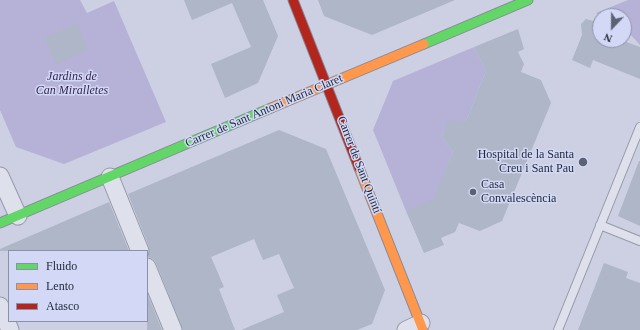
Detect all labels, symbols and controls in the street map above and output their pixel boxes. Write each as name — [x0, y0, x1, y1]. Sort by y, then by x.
north arrow — [592, 8, 632, 48]
text: N — [602, 31, 614, 45]
park label: Jardins de Can Miralletes — [36, 70, 108, 98]
street label: Carrer de Sant Antoni Maria Claret — [183, 71, 345, 151]
street label: Carrer de Sant Quintí — [334, 114, 384, 216]
place label: Hospital de la Santa Creu i Sant Pau — [478, 148, 574, 176]
marker: Hospital de la Santa Creu i Sant Pau — [577, 156, 589, 168]
place label: Casa Convalescència — [481, 178, 556, 206]
marker: Casa Convalescència — [468, 187, 478, 197]
legend — [8, 250, 148, 322]
text: Fluido — [46, 259, 77, 273]
text: Lento — [46, 279, 74, 293]
text: Atasco — [46, 299, 79, 313]

